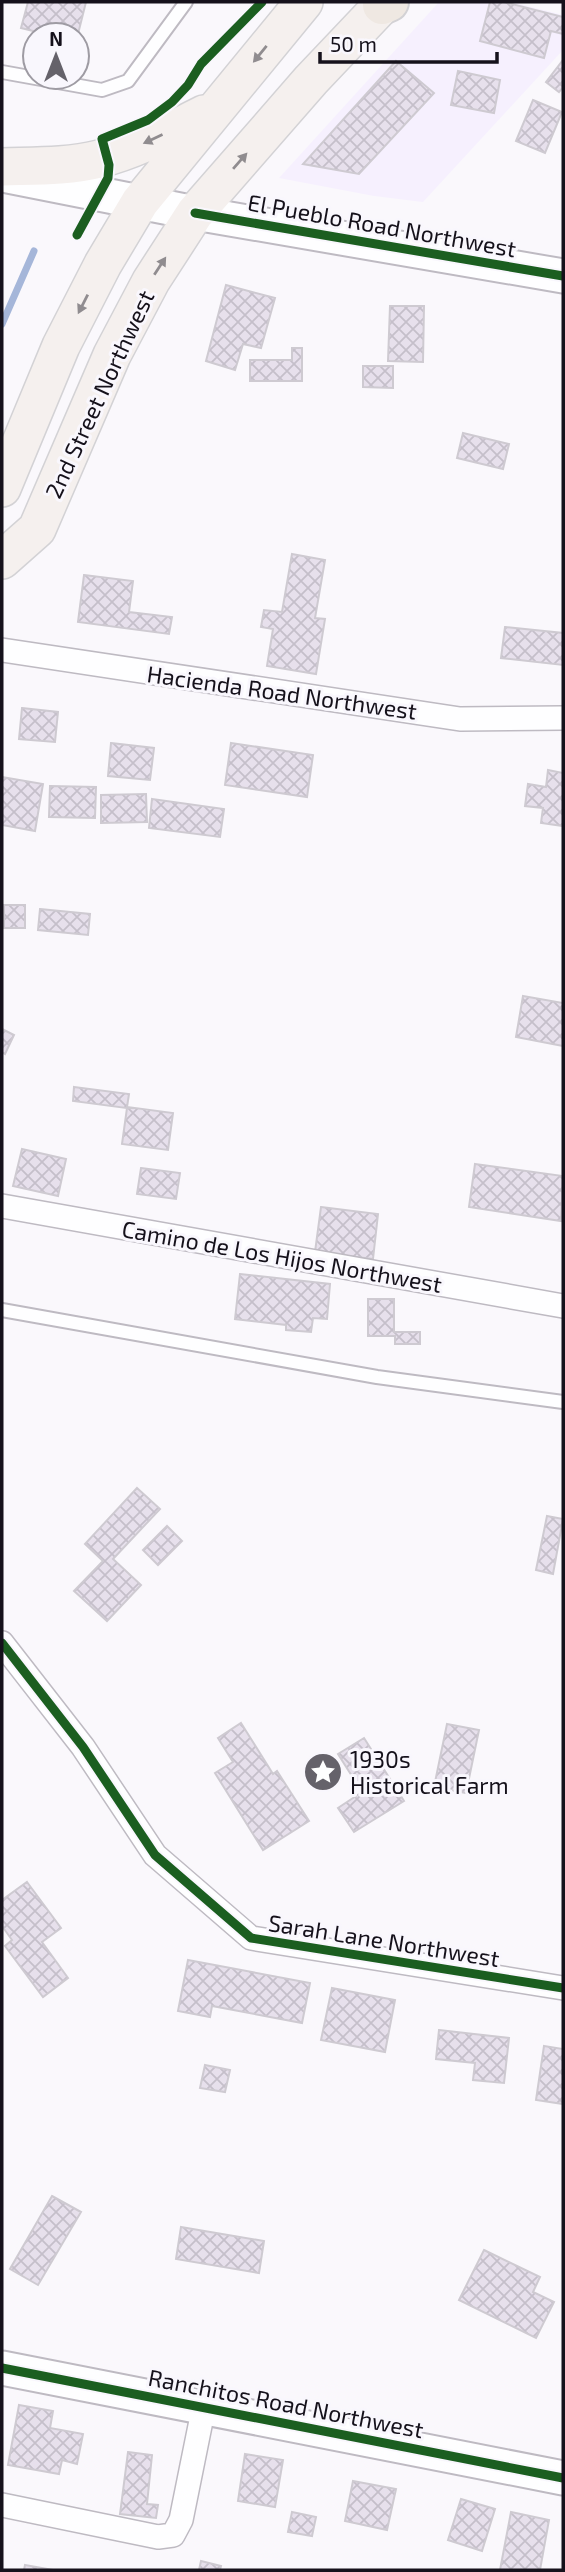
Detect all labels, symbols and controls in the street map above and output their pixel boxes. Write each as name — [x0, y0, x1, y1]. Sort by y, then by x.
north arrow — [21, 21, 91, 91]
scale bar — [320, 21, 497, 65]
text: N — [49, 27, 63, 50]
text: 50 m — [330, 31, 377, 56]
one-way arrow — [252, 44, 267, 62]
one-way arrow — [143, 133, 163, 144]
one-way arrow — [232, 153, 247, 170]
street label: El Pueblo Road Northwest — [246, 188, 519, 262]
one-way arrow — [153, 257, 167, 275]
street label: 2nd Street Northwest — [39, 285, 160, 502]
one-way arrow — [77, 294, 88, 314]
street label: Hacienda Road Northwest — [145, 659, 419, 725]
street label: Camino de Los Hijos Northwest — [120, 1214, 444, 1298]
place label: 1930s Historical Farm — [350, 1745, 509, 1799]
place icon: 1930s Historical Farm — [302, 1751, 344, 1793]
street label: Sarah Lane Northwest — [267, 1908, 502, 1972]
street label: Ranchitos Road Northwest — [146, 2363, 426, 2443]

